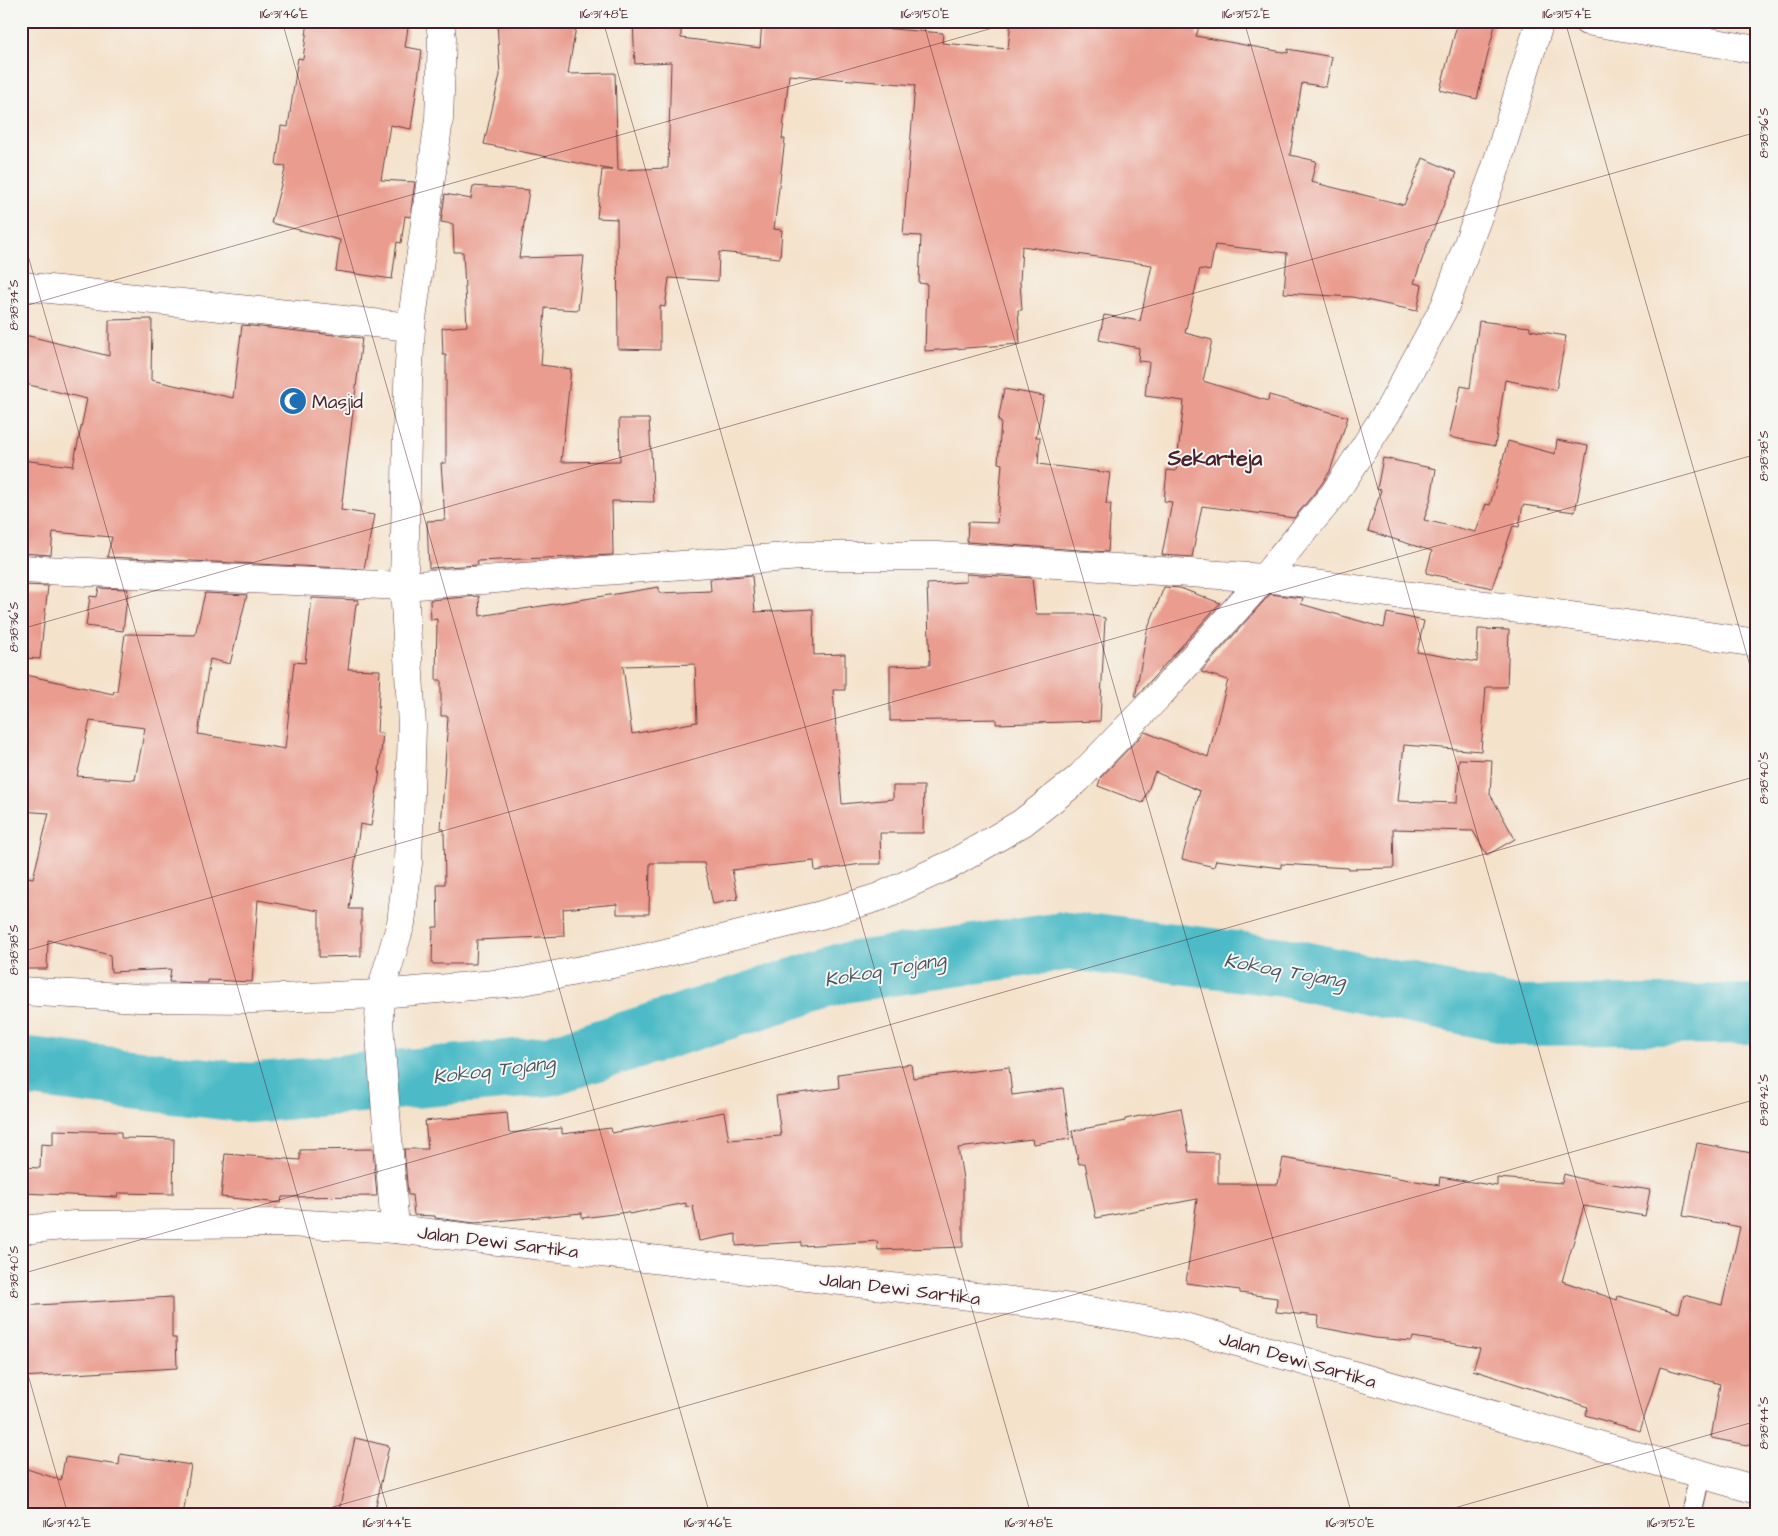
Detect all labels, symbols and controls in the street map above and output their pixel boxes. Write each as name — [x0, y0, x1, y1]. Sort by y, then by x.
text: 116°31'46"E — [260, 6, 308, 23]
text: 116°31'48"E — [580, 6, 628, 23]
text: 116°31'50"E — [901, 6, 949, 23]
text: 116°31'52"E — [1222, 6, 1270, 23]
text: 116°31'54"E — [1542, 6, 1592, 23]
text: 8°38'36"S — [1756, 108, 1773, 158]
text: 8°38'34"S — [6, 279, 23, 331]
mosque icon: Masjid — [278, 386, 308, 416]
place label: Masjid — [312, 389, 363, 416]
text: 8°38'38"S — [1756, 430, 1773, 481]
district label: Sekarteja — [1167, 444, 1262, 474]
text: 8°38'36"S — [6, 602, 23, 652]
text: 8°38'40"S — [1756, 751, 1773, 804]
text: 8°38'38"S — [6, 924, 23, 975]
water label: Kokoq Tojang — [822, 945, 950, 995]
water label: Kokoq Tojang — [1222, 947, 1349, 997]
water label: Kokoq Tojang — [431, 1048, 559, 1092]
text: 8°38'42"S — [1756, 1074, 1773, 1126]
street label: Jalan Dewi Sartika — [416, 1219, 580, 1266]
text: 8°38'40"S — [6, 1245, 23, 1298]
street label: Jalan Dewi Sartika — [818, 1266, 982, 1313]
street label: Jalan Dewi Sartika — [1216, 1325, 1380, 1396]
text: 8°38'44"S — [1756, 1396, 1773, 1450]
text: 116°31'42"E — [43, 1515, 91, 1532]
text: 116°31'44"E — [362, 1515, 412, 1532]
text: 116°31'46"E — [684, 1515, 732, 1532]
text: 116°31'48"E — [1005, 1515, 1053, 1532]
text: 116°31'50"E — [1326, 1515, 1374, 1532]
text: 116°31'52"E — [1647, 1515, 1695, 1532]

